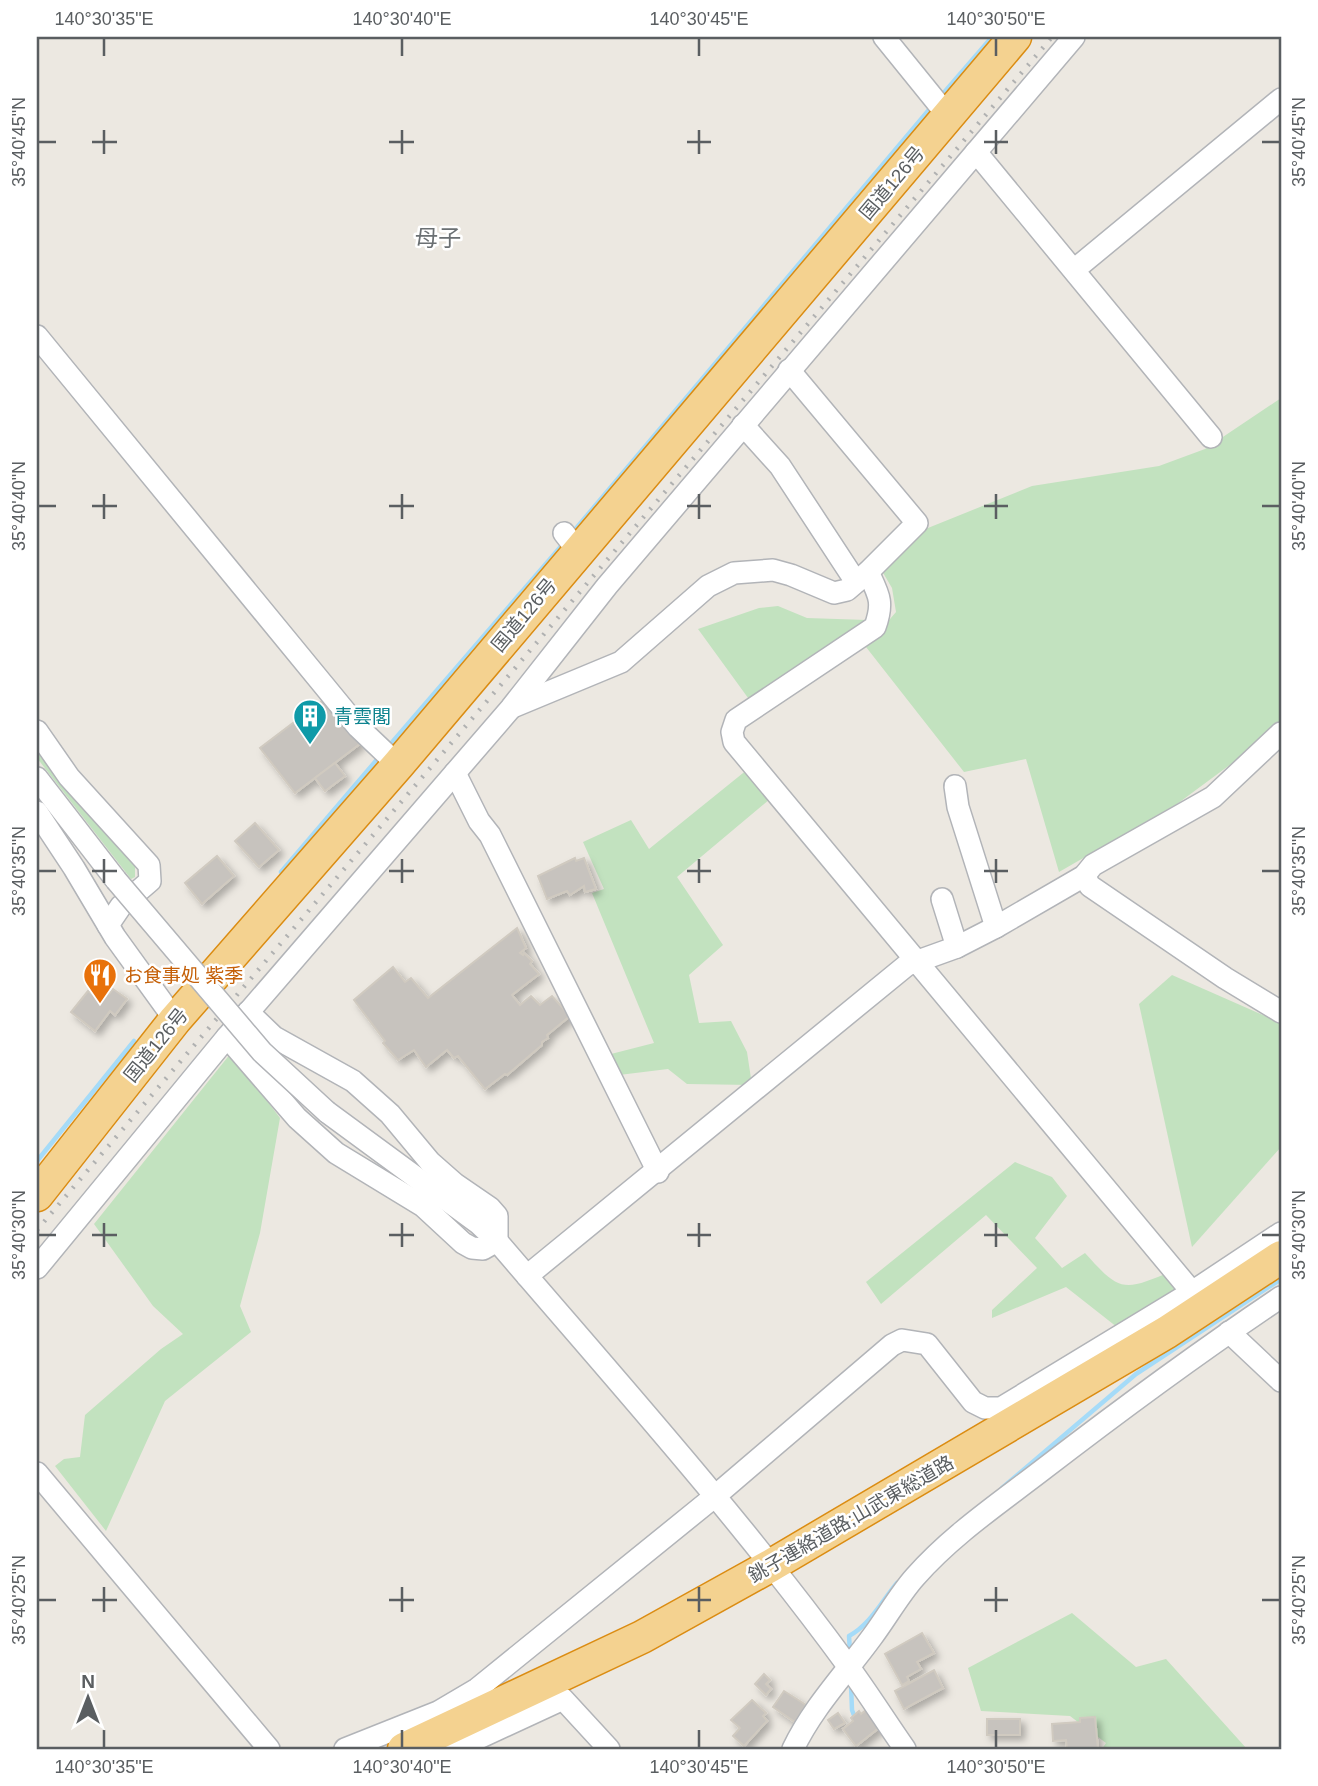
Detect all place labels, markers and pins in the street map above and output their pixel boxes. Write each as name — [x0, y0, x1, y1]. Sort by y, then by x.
building icon: 青雲閣 — [291, 697, 329, 746]
place label: 青雲閣 — [334, 706, 391, 727]
restaurant icon: お食事処 紫季 — [81, 956, 119, 1005]
place label: お食事処 紫季 — [124, 965, 243, 986]

